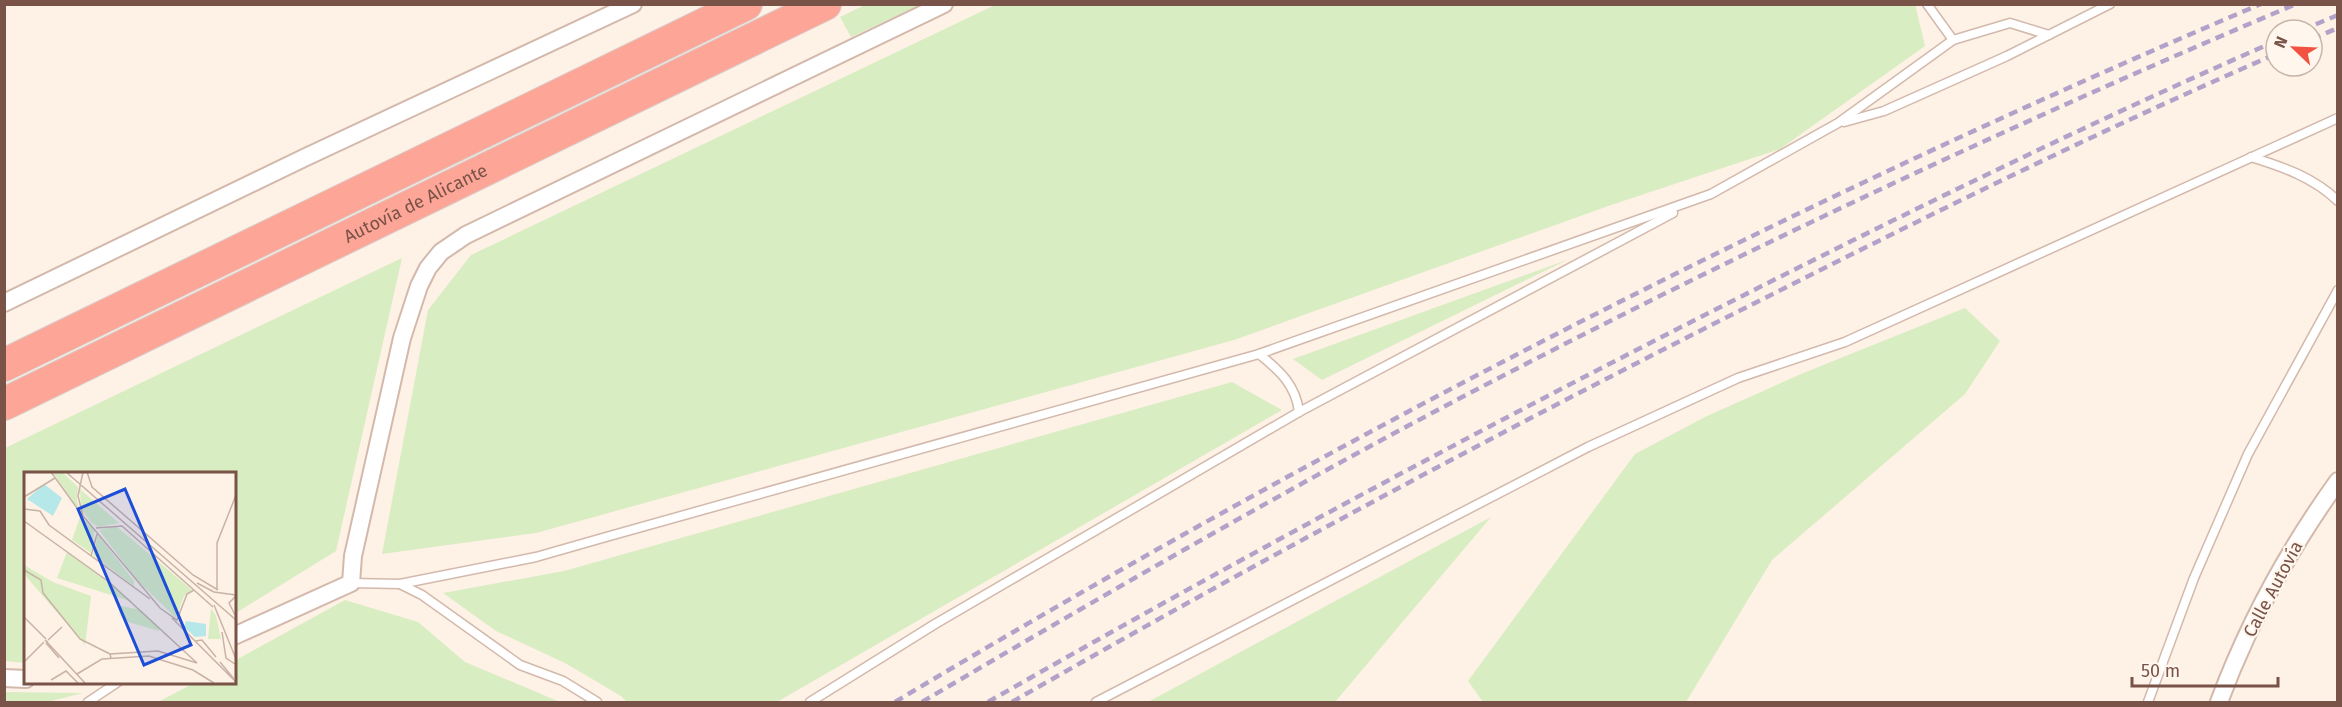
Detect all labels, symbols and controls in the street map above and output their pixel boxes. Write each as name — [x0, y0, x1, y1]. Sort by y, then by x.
north arrow — [2264, 18, 2324, 78]
text: N — [2270, 34, 2291, 51]
street label: Autovía de Alicante — [340, 159, 491, 248]
inset map — [24, 472, 236, 683]
street label: Calle Autovía — [2238, 537, 2308, 641]
scale bar — [2132, 650, 2278, 688]
text: 50 m — [2141, 660, 2180, 682]

